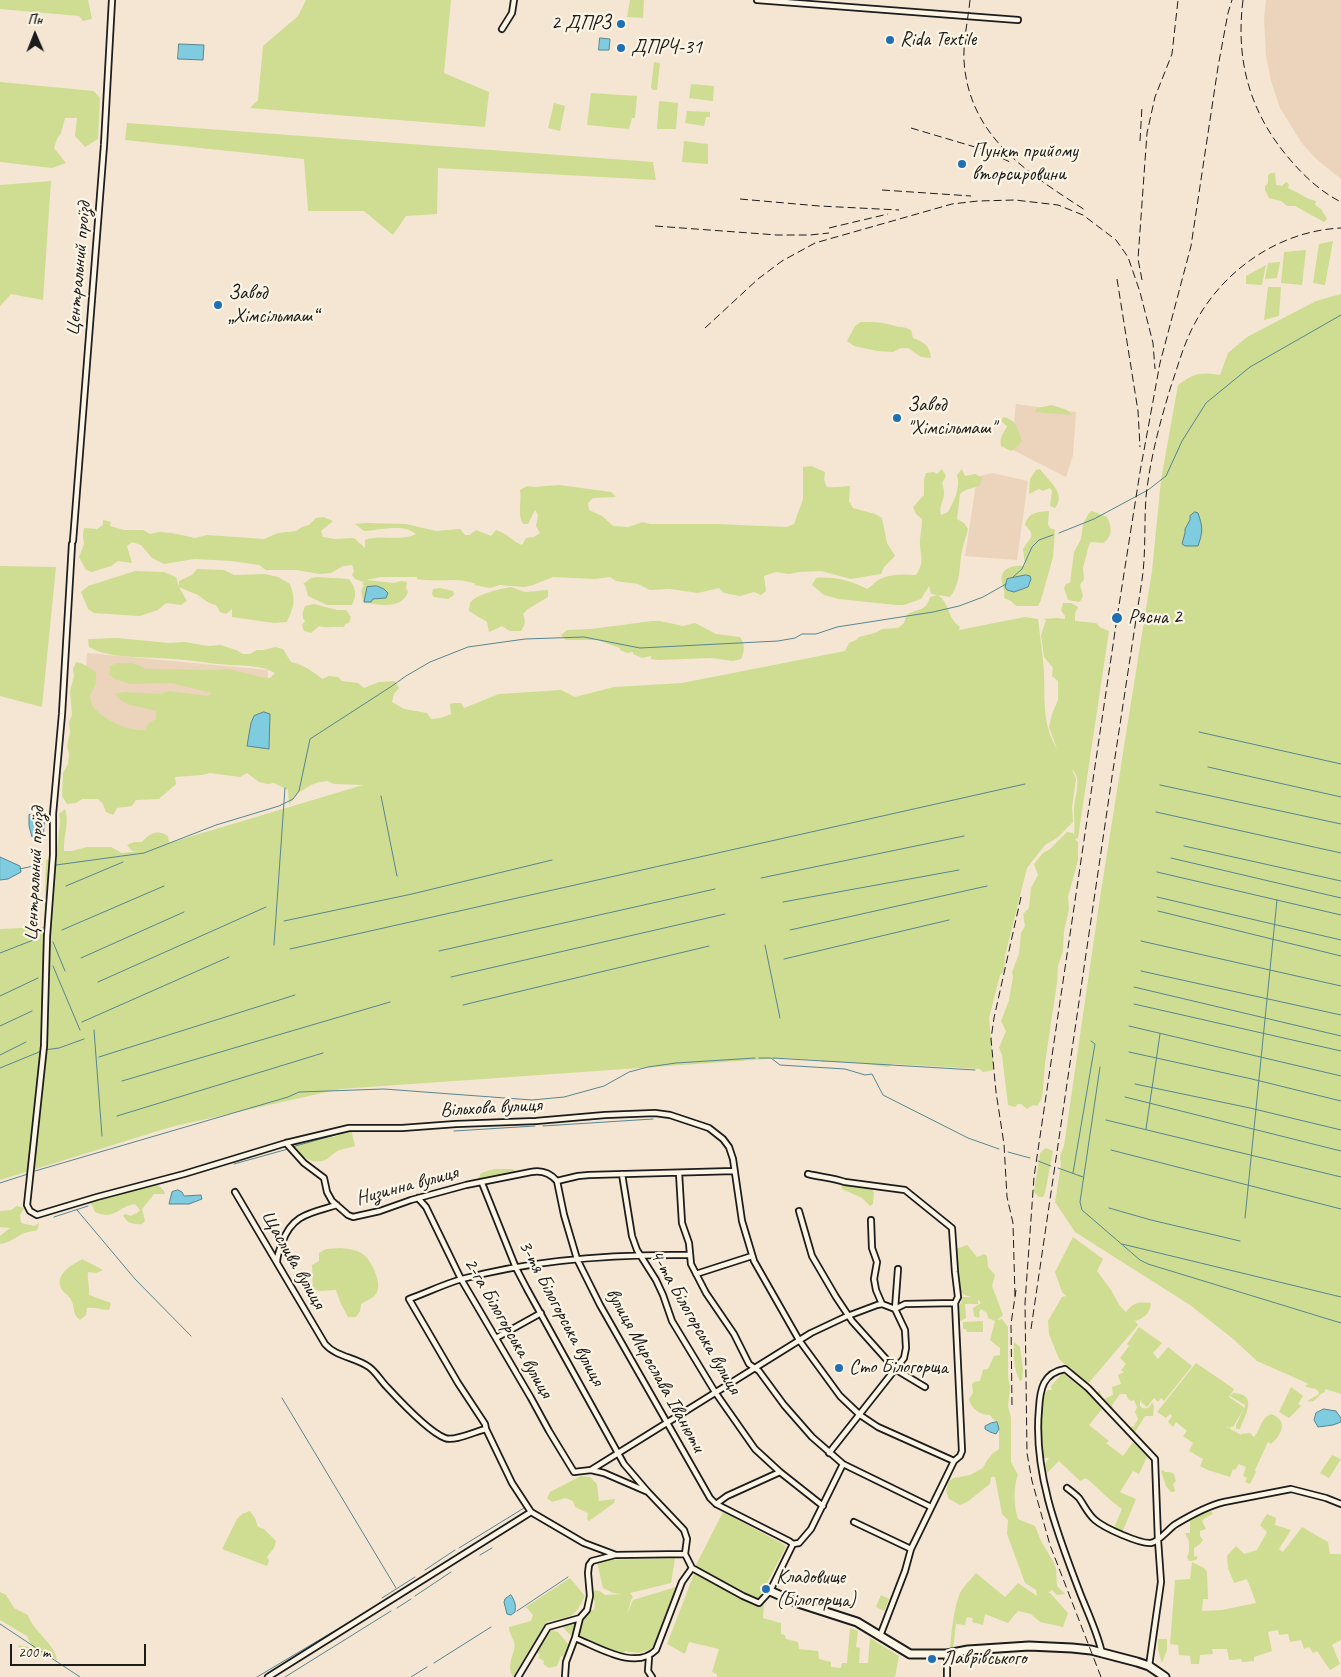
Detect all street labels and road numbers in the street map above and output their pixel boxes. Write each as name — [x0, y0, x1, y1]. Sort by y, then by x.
street label: Центральний проїзд — [61, 201, 97, 337]
street label: Центральний проїзд — [19, 806, 51, 942]
street label: Вільхова вулиця — [440, 1093, 542, 1123]
street label: Низинна вулиця — [353, 1161, 461, 1211]
street label: Щаслива вулиця — [255, 1207, 331, 1313]
street label: 3-тя Білогорська вулиця — [513, 1236, 609, 1390]
street label: 4-та Білогорська вулиця — [644, 1245, 746, 1399]
street label: 2-га Білогорська вулиця — [458, 1254, 558, 1402]
street label: вулиця Мирослава Іванюти — [600, 1284, 710, 1456]

